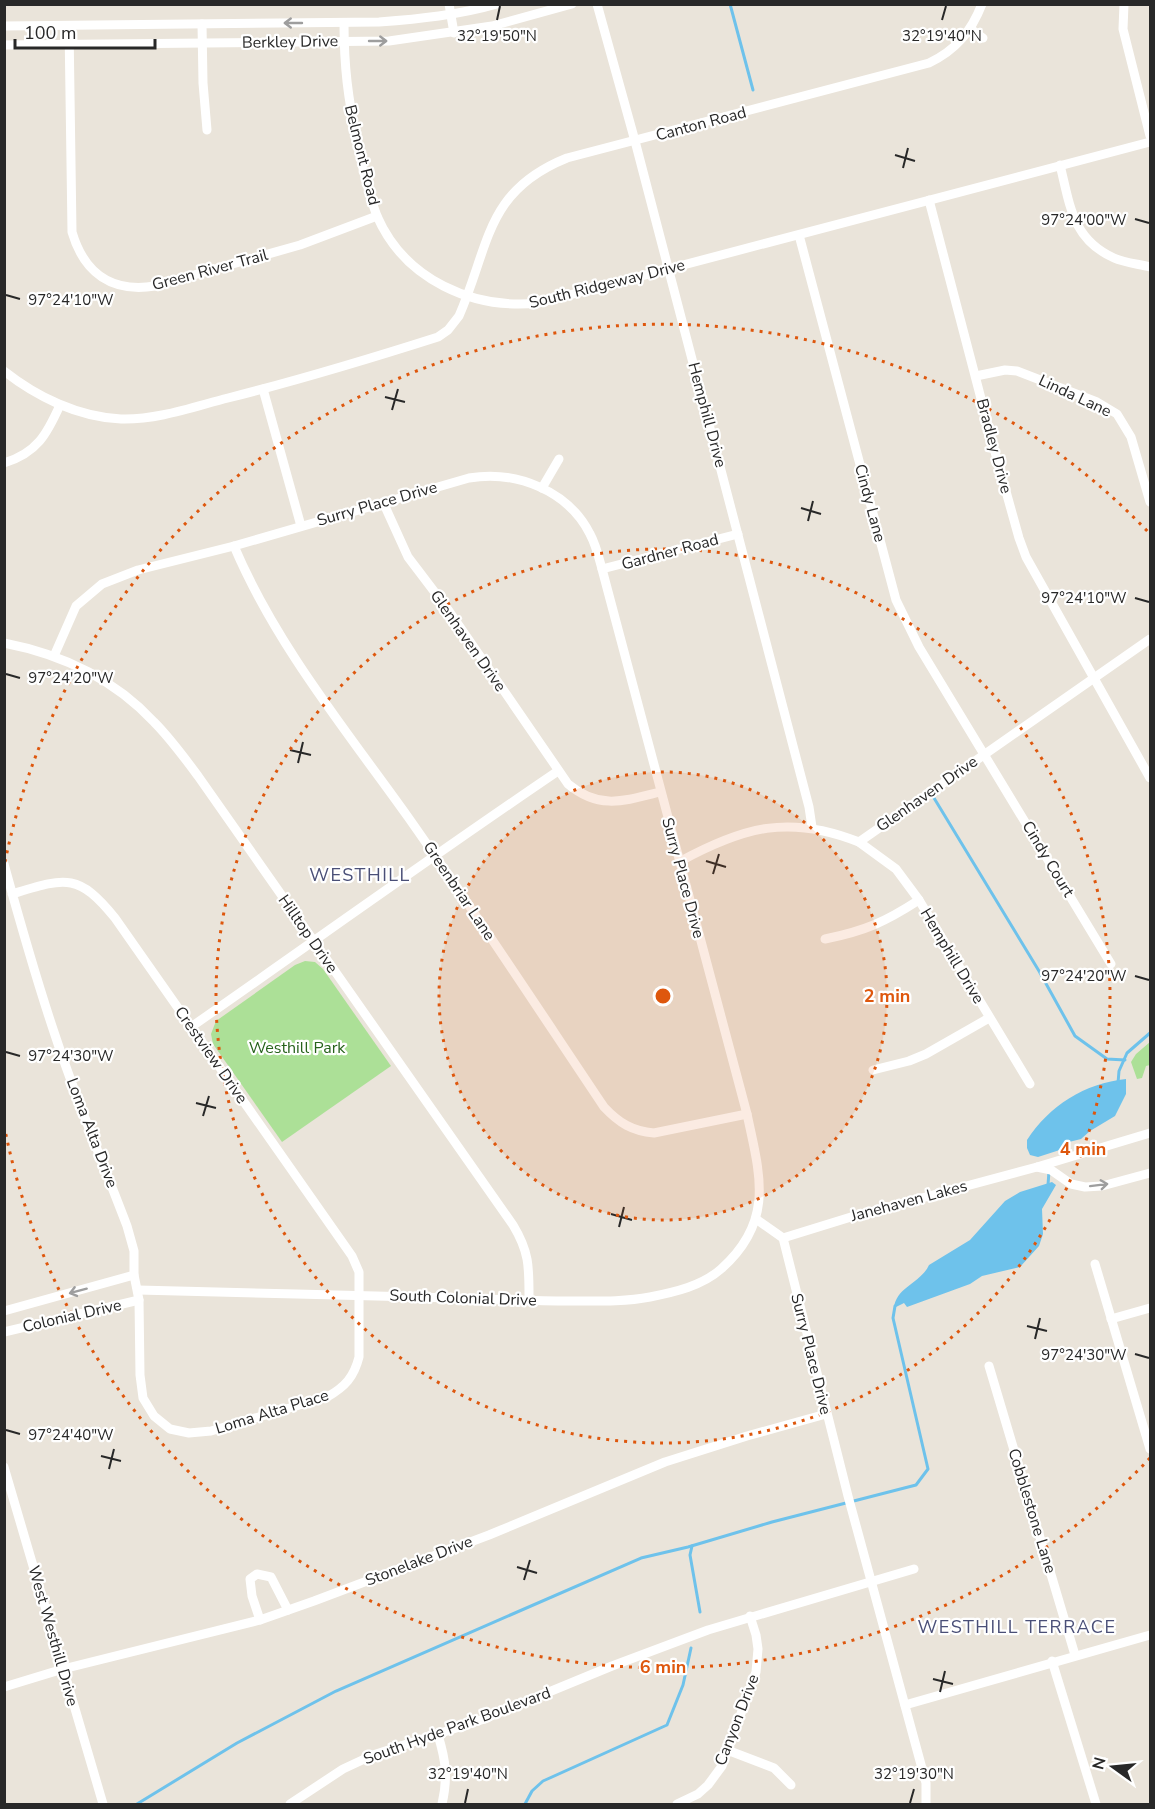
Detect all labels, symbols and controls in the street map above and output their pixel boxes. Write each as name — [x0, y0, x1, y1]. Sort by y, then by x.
scale bar — [15, 12, 154, 50]
one-way arrow — [284, 17, 304, 29]
text: 100 m — [24, 21, 76, 45]
text: 32°19'50"N — [457, 26, 537, 46]
text: 32°19'40"N — [902, 26, 982, 46]
street label: Berkley Drive — [242, 30, 338, 54]
one-way arrow — [367, 35, 387, 47]
street label: Canton Road — [653, 101, 749, 147]
street label: Belmont Road — [339, 103, 385, 207]
text: 97°24'00"W — [1041, 210, 1127, 230]
street label: Green River Trail — [150, 244, 271, 296]
street label: South Ridgeway Drive — [527, 254, 687, 314]
text: 97°24'10"W — [28, 290, 114, 310]
street label: Hemphill Drive — [682, 360, 732, 470]
street label: Linda Lane — [1035, 370, 1115, 422]
street label: Bradley Drive — [971, 396, 1017, 496]
street label: Cindy Lane — [849, 462, 891, 544]
street label: Surry Place Drive — [314, 476, 440, 532]
street label: Gardner Road — [619, 528, 721, 576]
street label: Glenhaven Drive — [425, 586, 511, 696]
text: 97°24'10"W — [1041, 588, 1127, 608]
text: 97°24'20"W — [28, 668, 114, 688]
street label: Glenhaven Drive — [872, 751, 982, 837]
street label: Surry Place Drive — [656, 815, 710, 941]
street label: Cindy Court — [1017, 817, 1080, 901]
street label: Greenbriar Lane — [418, 837, 500, 945]
district label: WESTHILL — [309, 863, 411, 887]
street label: Hilltop Drive — [273, 890, 343, 978]
street label: Hemphill Drive — [915, 904, 989, 1008]
text: 97°24'20"W — [1041, 966, 1127, 986]
text: 2 min — [864, 984, 910, 1008]
centre of rings — [653, 986, 673, 1006]
street label: Crestview Drive — [169, 1002, 253, 1108]
park label: Westhill Park — [249, 1037, 346, 1059]
text: 97°24'30"W — [28, 1046, 114, 1066]
street label: Loma Alta Drive — [61, 1075, 123, 1191]
text: 4 min — [1060, 1137, 1106, 1161]
street label: Janehaven Lakes — [847, 1175, 970, 1227]
one-way arrow — [1089, 1180, 1108, 1191]
street label: South Colonial Drive — [389, 1284, 537, 1312]
one-way arrow — [69, 1286, 88, 1297]
street label: Surry Place Drive — [785, 1291, 837, 1417]
street label: Colonial Drive — [20, 1294, 124, 1338]
text: 97°24'30"W — [1041, 1345, 1127, 1365]
street label: Loma Alta Place — [213, 1384, 331, 1440]
text: 97°24'40"W — [28, 1425, 114, 1445]
street label: Cobblestone Lane — [1003, 1446, 1061, 1576]
street label: Stonelake Drive — [362, 1530, 476, 1592]
street label: West Westhill Drive — [22, 1563, 84, 1709]
district label: WESTHILL TERRACE — [918, 1615, 1116, 1639]
text: 6 min — [640, 1655, 686, 1679]
street label: Canyon Drive — [710, 1671, 764, 1769]
street label: South Hyde Park Boulevard — [360, 1682, 554, 1770]
north arrow — [1083, 1737, 1143, 1797]
text: N — [1087, 1755, 1112, 1772]
text: 32°19'40"N — [428, 1764, 508, 1784]
text: 32°19'30"N — [874, 1764, 954, 1784]

